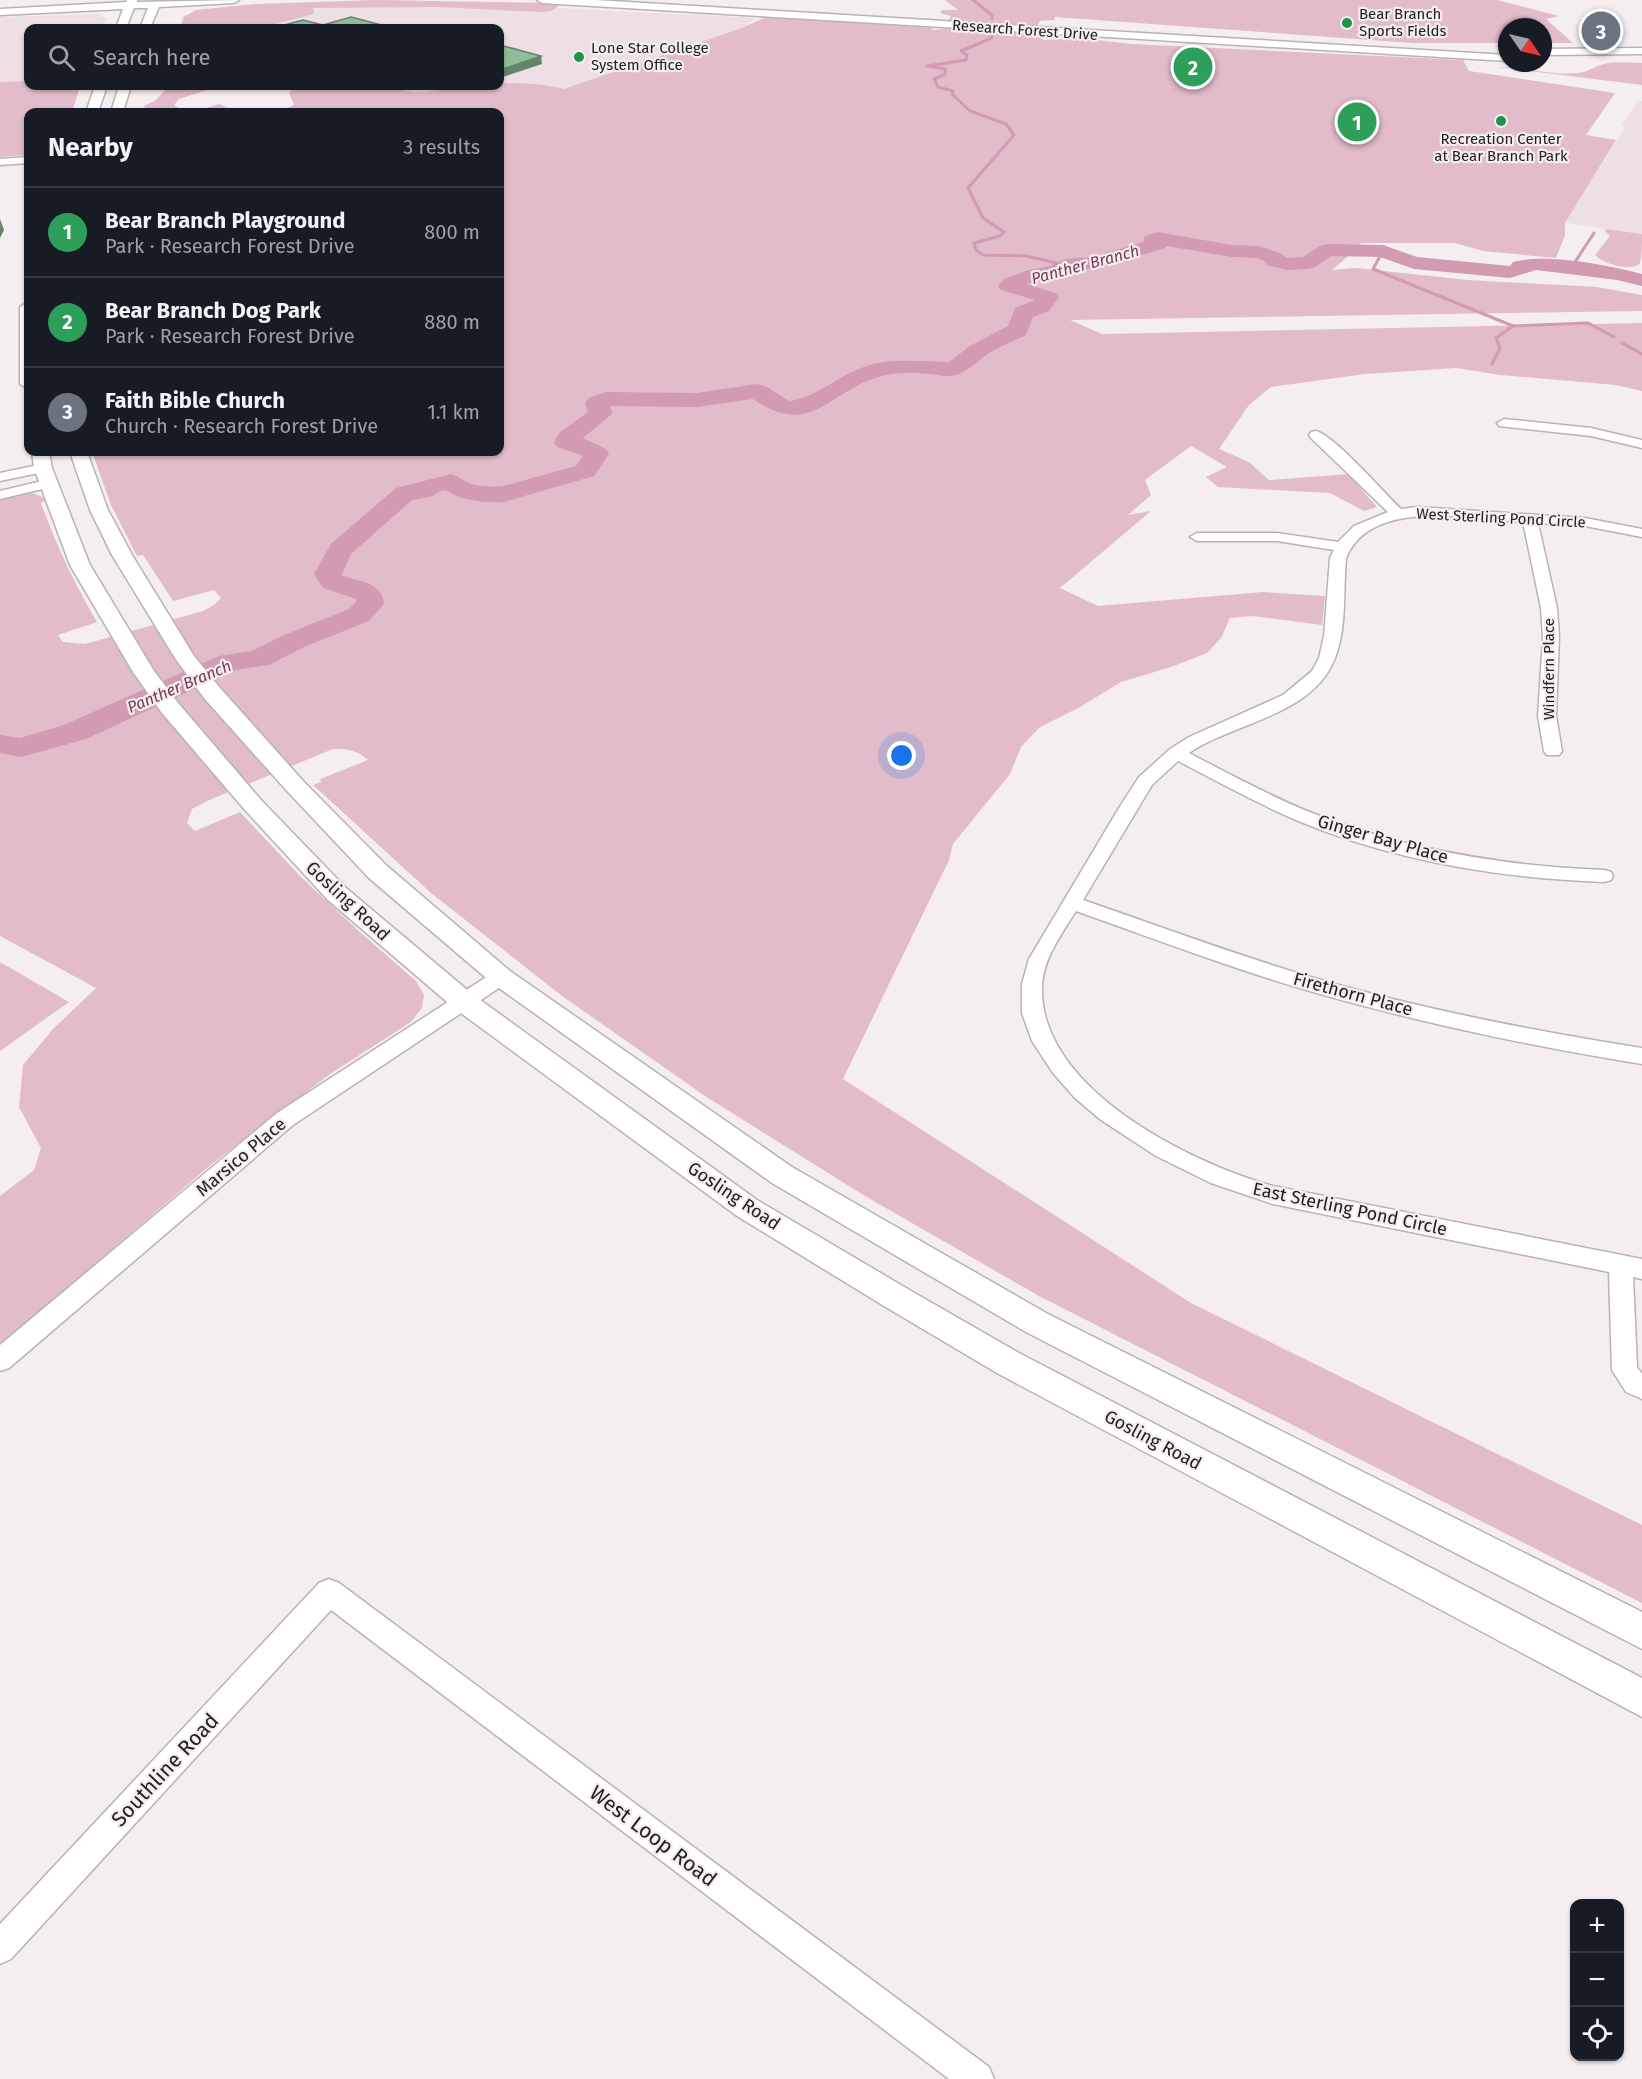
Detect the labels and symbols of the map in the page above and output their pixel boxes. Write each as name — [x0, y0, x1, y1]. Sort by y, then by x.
place label: Bear Branch Sports Fields — [1359, 5, 1447, 40]
pin: 3 — [1582, 9, 1620, 54]
street label: Research Forest Drive — [951, 16, 1099, 44]
marker: Bear Branch Sports Fields — [1340, 16, 1354, 30]
north arrow — [1498, 18, 1552, 72]
place label: Lone Star College System Office — [591, 39, 709, 74]
pin: 2 — [1174, 44, 1212, 90]
marker: Lone Star College System Office — [572, 50, 586, 64]
pin: 1 — [1338, 100, 1376, 144]
marker: Recreation Center at Bear Branch Park — [1494, 114, 1508, 128]
place label: Recreation Center at Bear Branch Park — [1434, 130, 1568, 165]
water label: Panther Branch — [1029, 241, 1141, 288]
street label: West Sterling Pond Circle — [1416, 505, 1586, 531]
street label: Windfern Place — [1540, 618, 1558, 720]
water label: Panther Branch — [124, 656, 234, 717]
your location — [887, 741, 916, 770]
street label: Ginger Bay Place — [1315, 810, 1451, 868]
street label: Gosling Road — [301, 857, 395, 945]
street label: Firethorn Place — [1291, 968, 1415, 1020]
street label: Marsico Place — [191, 1113, 291, 1201]
street label: Gosling Road — [684, 1157, 784, 1235]
street label: East Sterling Pond Circle — [1251, 1178, 1449, 1240]
street label: Gosling Road — [1101, 1405, 1205, 1475]
street label: Southline Road — [106, 1708, 224, 1832]
street label: West Loop Road — [584, 1780, 722, 1892]

